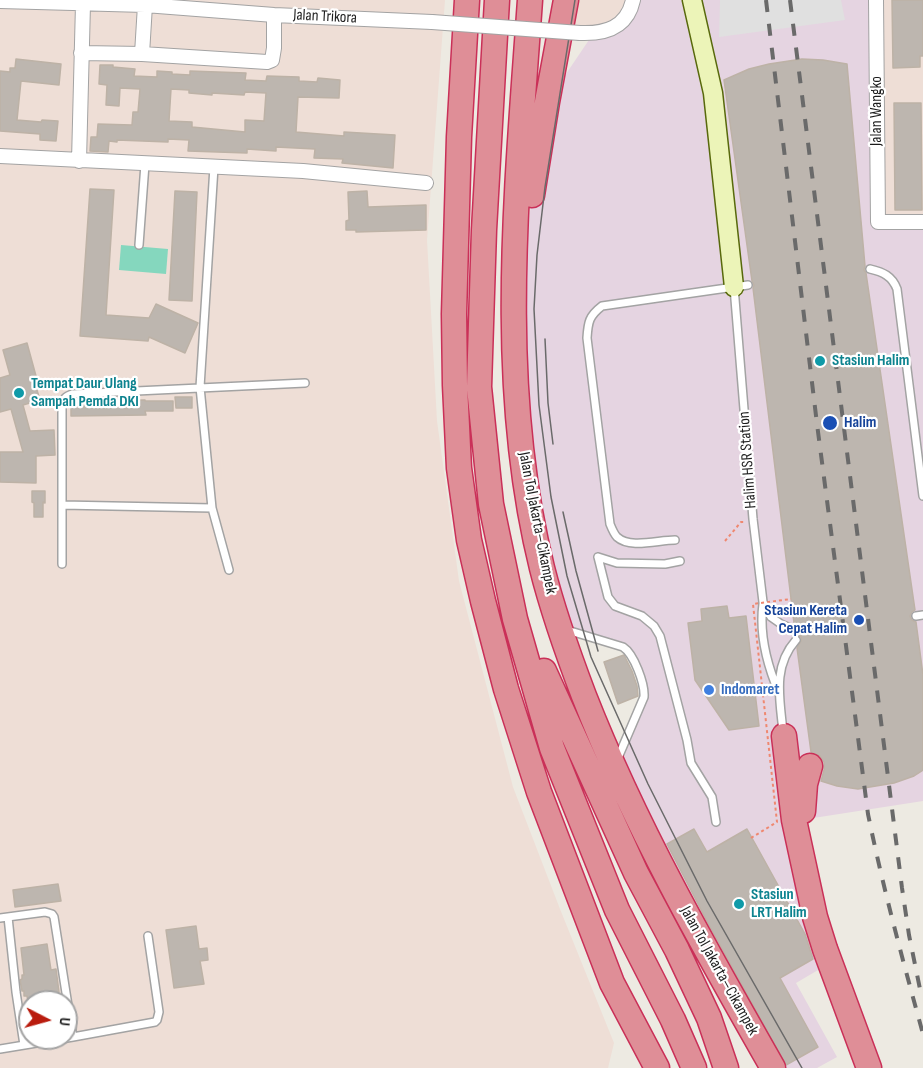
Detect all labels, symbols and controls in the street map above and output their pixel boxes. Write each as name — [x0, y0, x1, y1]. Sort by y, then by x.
street label: Jalan Trikora — [293, 6, 357, 28]
street label: Jalan Wangko — [867, 76, 887, 146]
place label: Stasiun Halim — [832, 351, 909, 371]
marker: Stasiun Halim — [813, 354, 827, 368]
place label: Tempat Daur Ulang Sampah Pemda DKI — [31, 374, 139, 412]
marker: Tempat Daur Ulang Sampah Pemda DKI — [12, 386, 26, 400]
street label: Halim HSR Station — [735, 411, 761, 509]
place label: Halim — [844, 413, 876, 433]
marker: Halim — [821, 414, 839, 432]
street label: Jalan Tol Jakarta–Cikampek — [514, 450, 560, 596]
place label: Stasiun Kereta Cepat Halim — [764, 601, 847, 639]
marker: Stasiun Kereta Cepat Halim — [852, 613, 866, 627]
place label: Indomaret — [721, 680, 780, 700]
marker: Indomaret — [702, 683, 716, 697]
place label: Stasiun LRT Halim — [751, 885, 807, 923]
marker: Stasiun LRT Halim — [732, 897, 746, 911]
street label: Jalan Tol Jakarta–Cikampek — [676, 903, 762, 1039]
north arrow — [18, 990, 78, 1050]
text: U — [55, 1017, 74, 1027]

